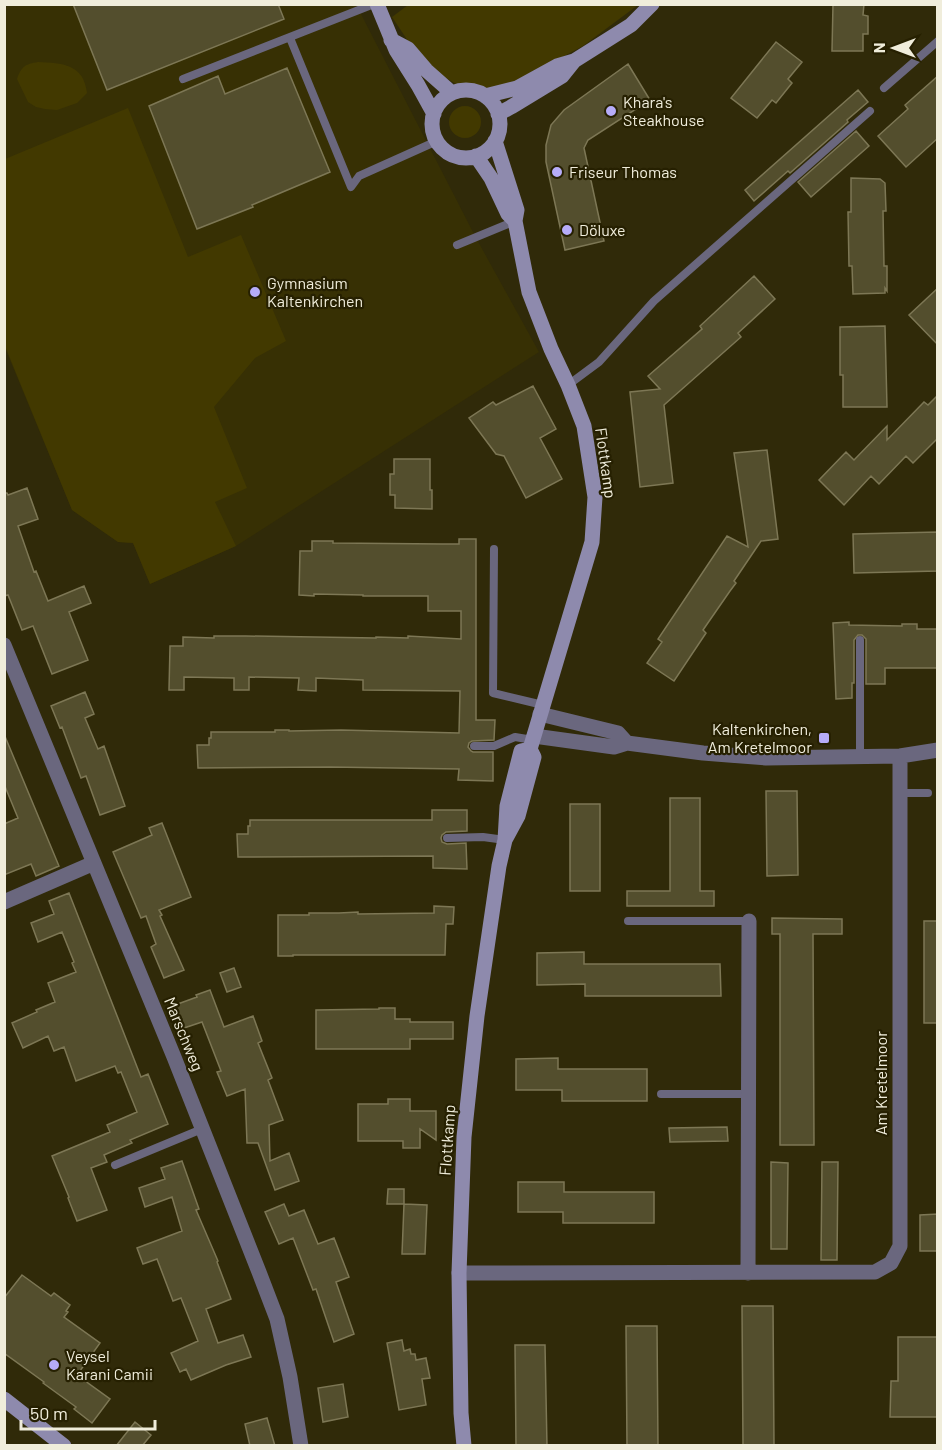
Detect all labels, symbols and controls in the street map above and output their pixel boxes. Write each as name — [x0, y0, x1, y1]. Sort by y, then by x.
north arrow — [864, 18, 924, 78]
text: N — [869, 43, 888, 53]
place label: Khara's Steakhouse — [623, 92, 705, 129]
marker: Khara's Steakhouse — [604, 104, 618, 118]
place label: Friseur Thomas — [569, 162, 677, 181]
marker: Friseur Thomas — [550, 165, 564, 179]
place label: Döluxe — [579, 220, 626, 239]
marker: Döluxe — [560, 223, 574, 237]
place label: Gymnasium Kaltenkirchen — [267, 273, 363, 310]
marker: Gymnasium Kaltenkirchen — [248, 285, 262, 299]
street label: Flottkamp — [592, 426, 621, 499]
place label: Kaltenkirchen, Am Kretelmoor — [708, 719, 812, 756]
marker: Kaltenkirchen, Am Kretelmoor — [817, 731, 831, 745]
street label: Marschweg — [161, 994, 208, 1074]
street label: Am Kretelmoor — [871, 1031, 890, 1135]
street label: Flottkamp — [435, 1104, 458, 1176]
place label: Veysel Karani Camii — [66, 1346, 153, 1383]
marker: Veysel Karani Camii — [47, 1358, 61, 1372]
scale bar — [21, 1393, 154, 1431]
text: 50 m — [30, 1402, 68, 1424]

